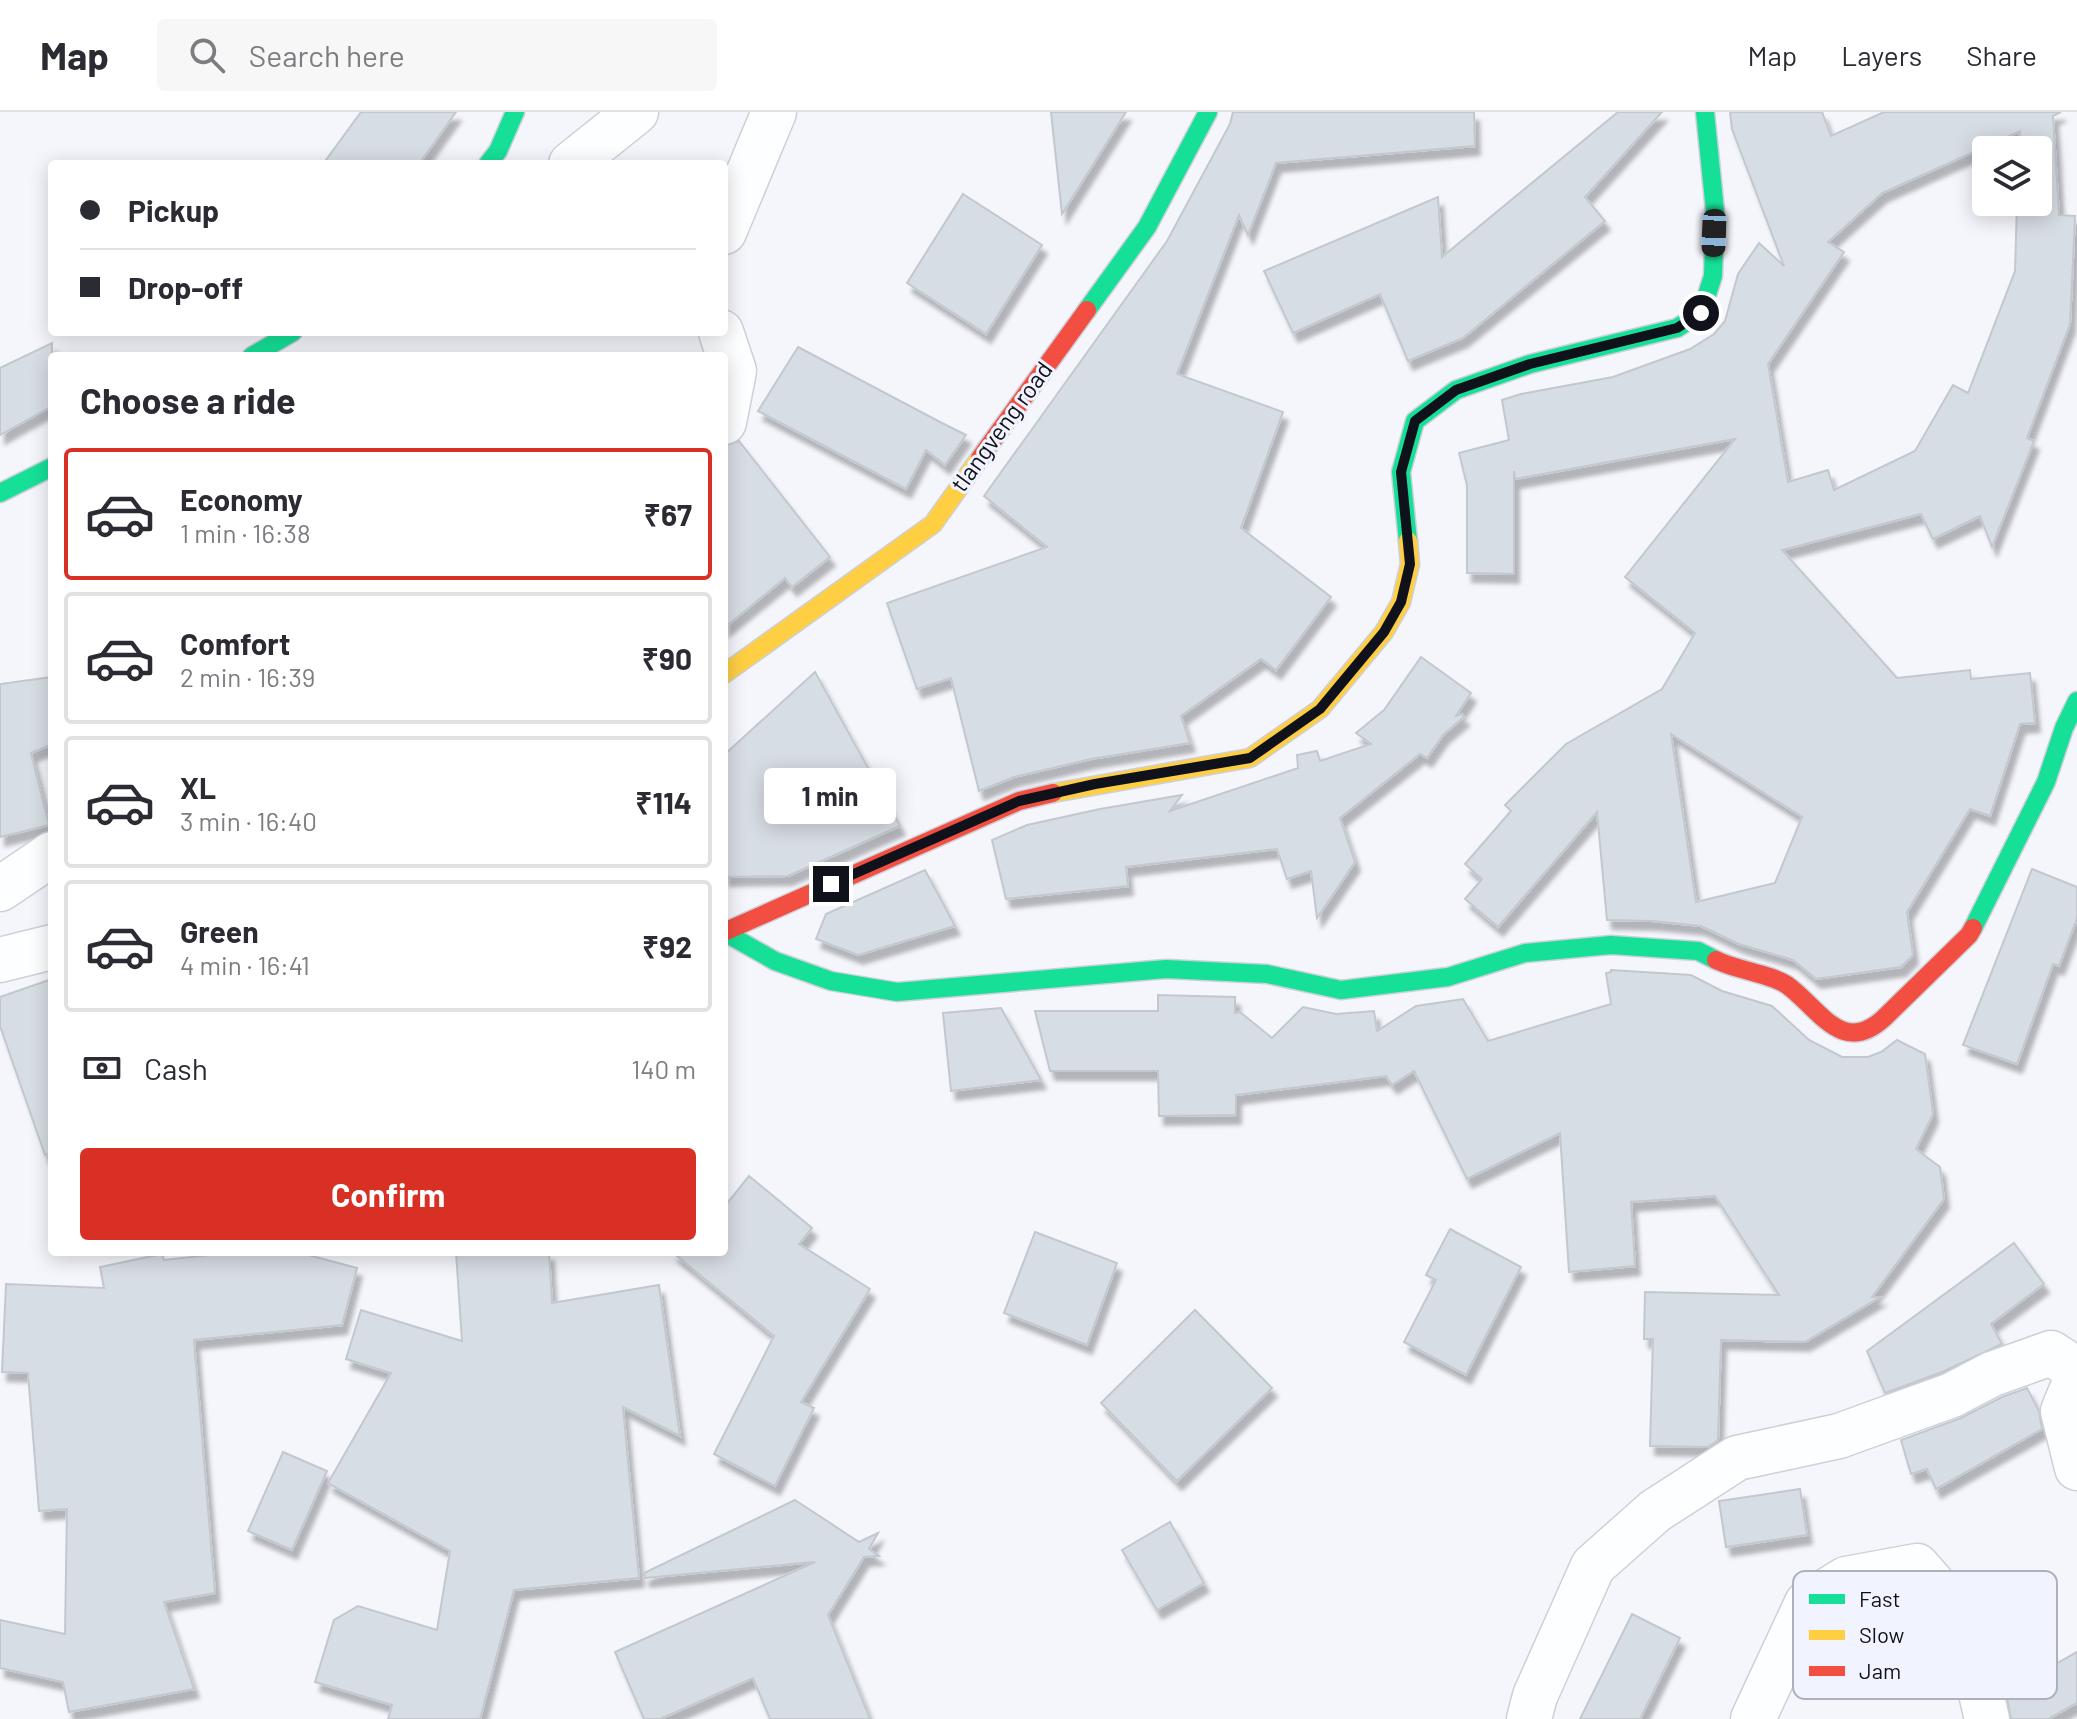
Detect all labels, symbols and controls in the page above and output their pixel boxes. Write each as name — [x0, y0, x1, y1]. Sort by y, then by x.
search box — [157, 19, 717, 91]
text: Map — [40, 32, 109, 78]
icon: search — [185, 33, 229, 77]
text: Search here — [249, 37, 405, 73]
text: Map — [1747, 38, 1797, 72]
text: Layers — [1841, 38, 1922, 72]
text: Share — [1966, 38, 2037, 72]
map controls — [1972, 136, 2052, 216]
button: layers — [1972, 136, 2052, 216]
text: Pickup — [128, 192, 219, 228]
car — [1701, 209, 1727, 257]
text: Drop-off — [128, 269, 243, 305]
route start — [1683, 295, 1719, 331]
street label: tlangveng road — [944, 355, 1058, 497]
text: Choose a ride — [80, 378, 296, 421]
icon: car — [84, 478, 156, 550]
text: Economy — [180, 481, 303, 517]
text: ₹67 — [644, 496, 692, 532]
text: 1 min · 16:38 — [180, 517, 311, 548]
icon: car — [84, 622, 156, 694]
text: Comfort — [180, 625, 290, 661]
text: ₹90 — [642, 640, 692, 676]
text: 2 min · 16:39 — [180, 661, 315, 692]
icon: car — [84, 766, 156, 838]
callout: 1 min — [765, 768, 897, 824]
text: XL — [180, 769, 216, 805]
text: 1 min — [802, 780, 858, 811]
text: ₹114 — [635, 784, 692, 820]
text: 3 min · 16:40 — [180, 805, 317, 836]
route end — [813, 866, 849, 902]
icon: car — [84, 910, 156, 982]
text: Green — [180, 913, 259, 949]
text: ₹92 — [642, 928, 692, 964]
text: 4 min · 16:41 — [180, 949, 310, 980]
icon: cash — [80, 1046, 124, 1090]
text: Cash — [144, 1050, 208, 1086]
text: 140 m — [631, 1053, 696, 1084]
button: Confirm — [80, 1148, 696, 1240]
legend — [1793, 1571, 2057, 1699]
text: Fast — [1859, 1585, 1901, 1611]
text: Slow — [1859, 1621, 1904, 1647]
text: Jam — [1859, 1657, 1901, 1683]

